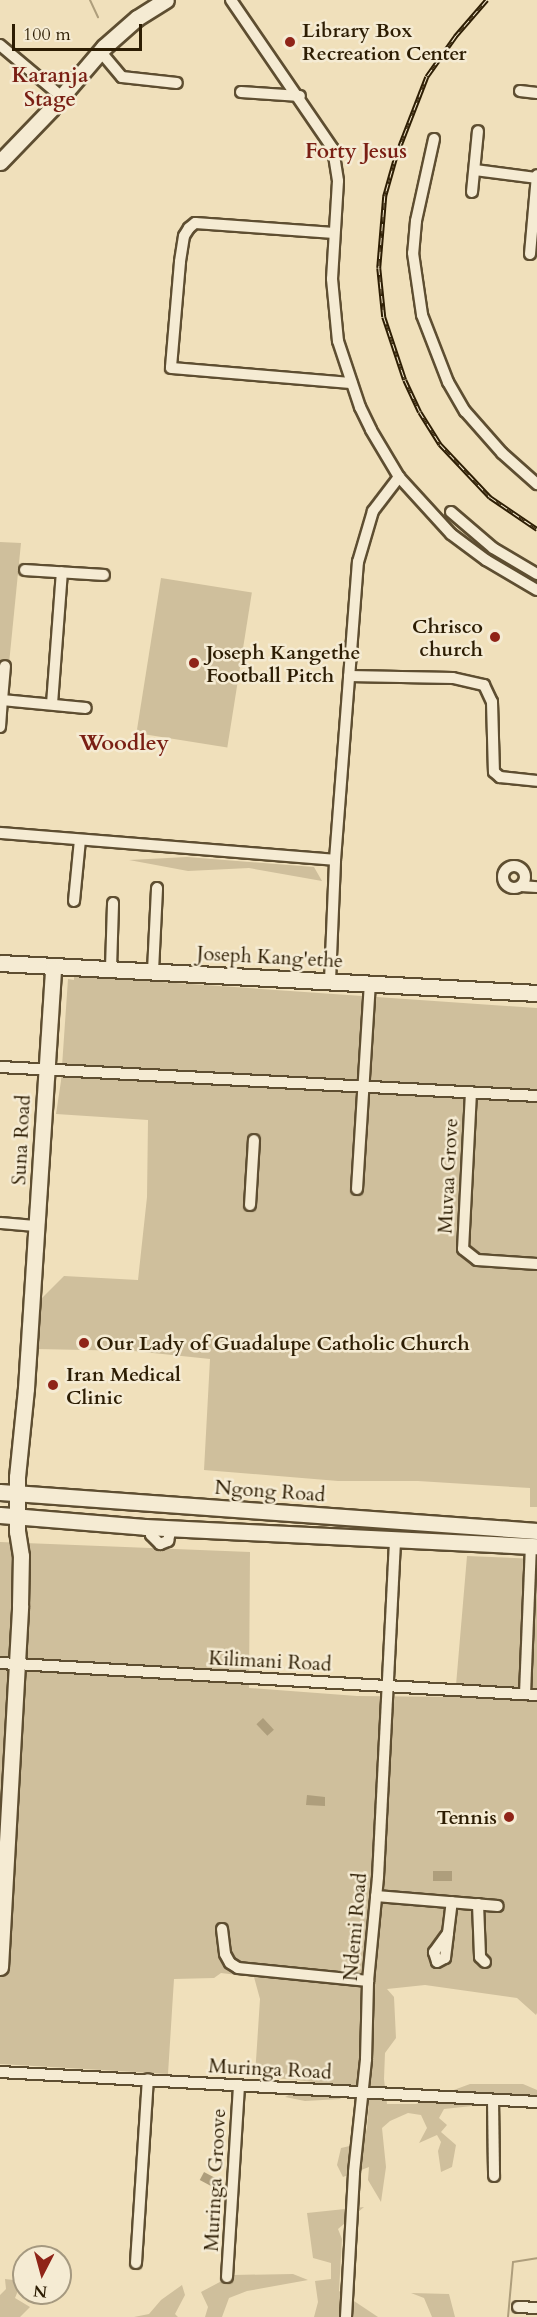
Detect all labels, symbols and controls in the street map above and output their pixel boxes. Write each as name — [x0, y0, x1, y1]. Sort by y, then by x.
scale bar — [15, 12, 146, 50]
place label: Library Box Recreation Center — [302, 19, 467, 66]
text: 100 m — [23, 22, 71, 47]
marker: Library Box Recreation Center — [283, 35, 297, 49]
district label: Karanja Stage — [12, 63, 88, 113]
district label: Forty Jesus — [305, 139, 407, 165]
place label: Chrisco church — [412, 614, 483, 661]
marker: Chrisco church — [488, 630, 502, 644]
place label: Joseph Kangethe Football Pitch — [206, 640, 360, 687]
marker: Joseph Kangethe Football Pitch — [187, 656, 201, 670]
district label: Woodley — [79, 731, 169, 757]
street label: Joseph Kang'ethe — [196, 941, 344, 973]
street label: Suna Road — [7, 1094, 35, 1186]
street label: Muvaa Grove — [433, 1118, 463, 1234]
place label: Our Lady of Guadalupe Catholic Church — [96, 1331, 470, 1355]
marker: Our Lady of Guadalupe Catholic Church — [77, 1336, 91, 1350]
place label: Iran Medical Clinic — [66, 1362, 181, 1409]
marker: Iran Medical Clinic — [44, 1376, 62, 1394]
street label: Ngong Road — [214, 1475, 326, 1507]
street label: Kilimani Road — [208, 1646, 332, 1676]
place label: Tennis — [437, 1805, 497, 1829]
marker: Tennis — [502, 1810, 516, 1824]
street label: Ndemi Road — [338, 1872, 372, 1982]
street label: Muringa Road — [208, 2054, 332, 2084]
street label: Muringa Groove — [199, 2108, 231, 2252]
north arrow — [12, 2245, 72, 2305]
text: N — [32, 2279, 48, 2303]

